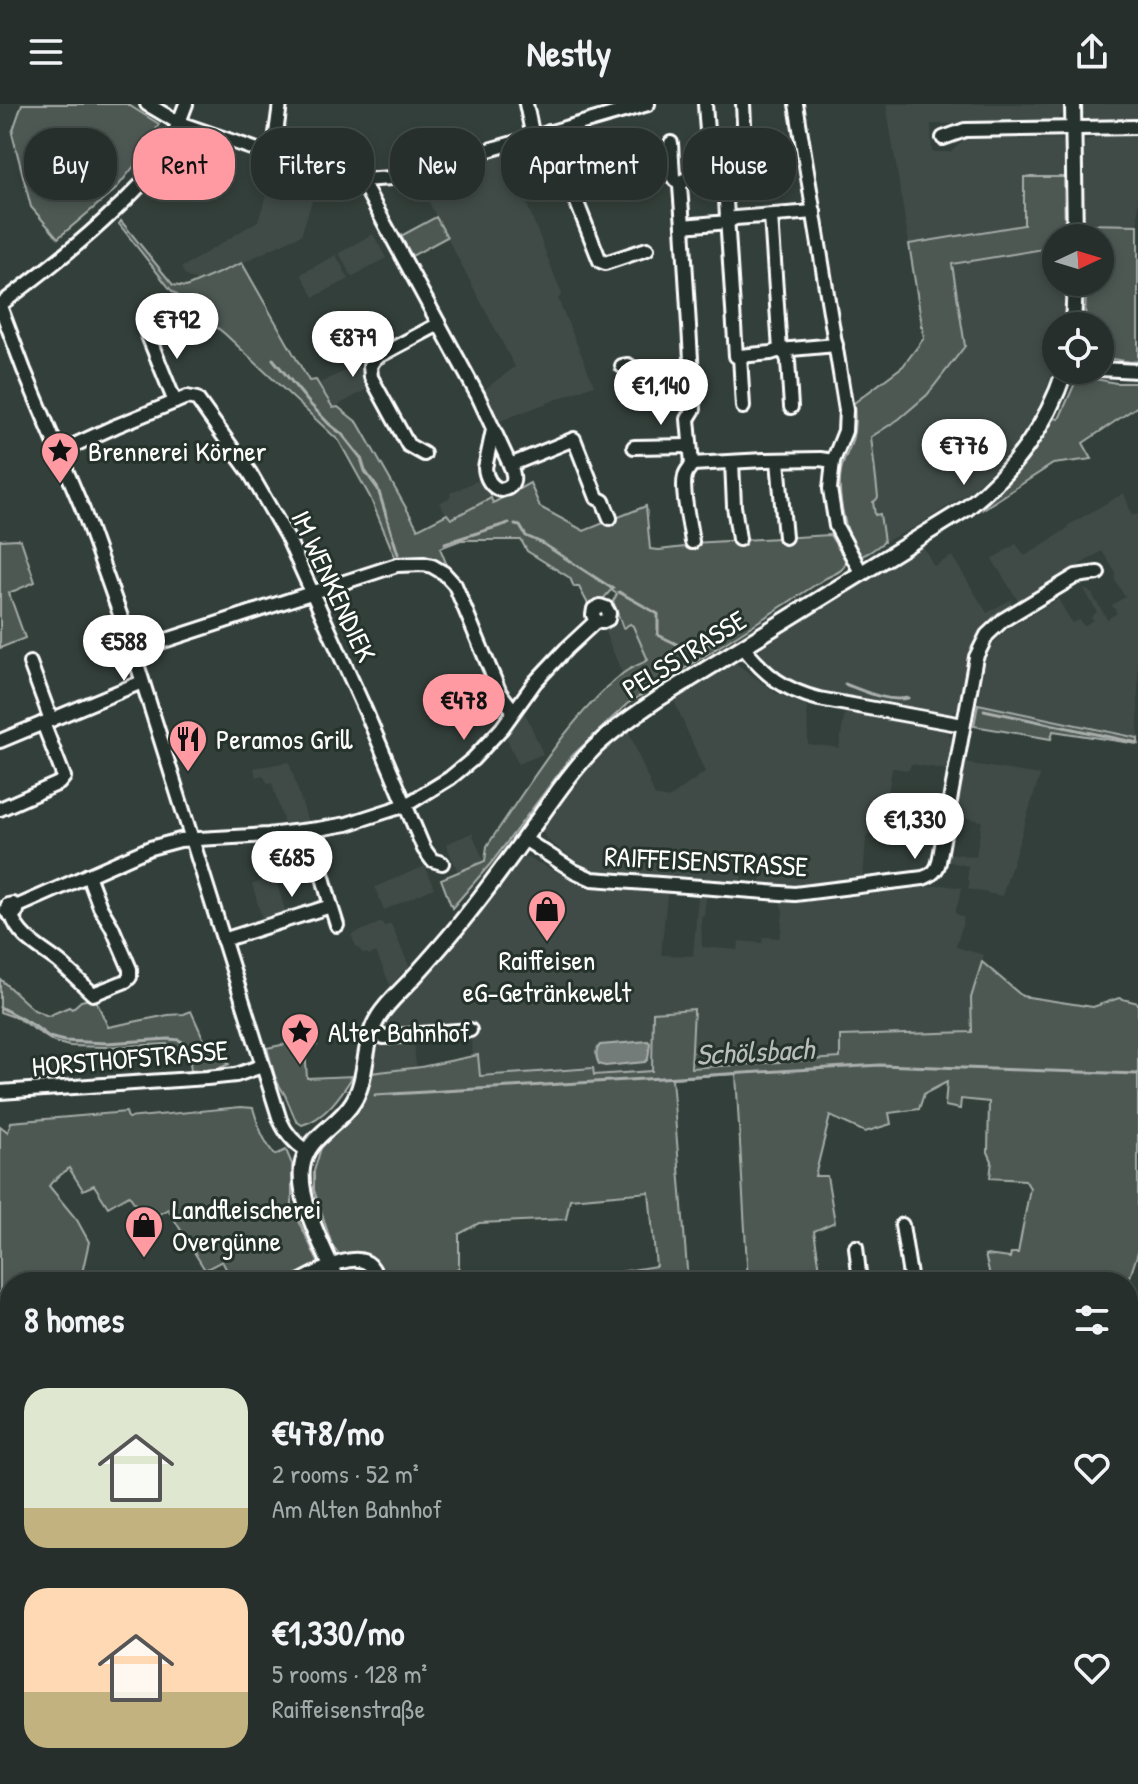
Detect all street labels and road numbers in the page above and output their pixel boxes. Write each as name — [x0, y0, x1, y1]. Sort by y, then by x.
street label: IM WENKENDIEK — [282, 504, 386, 668]
street label: PELSSTRASSE — [615, 601, 753, 707]
street label: RAIFFEISENSTRASSE — [603, 837, 809, 885]
street label: HORSTHOFSTRASSE — [30, 1030, 230, 1086]

